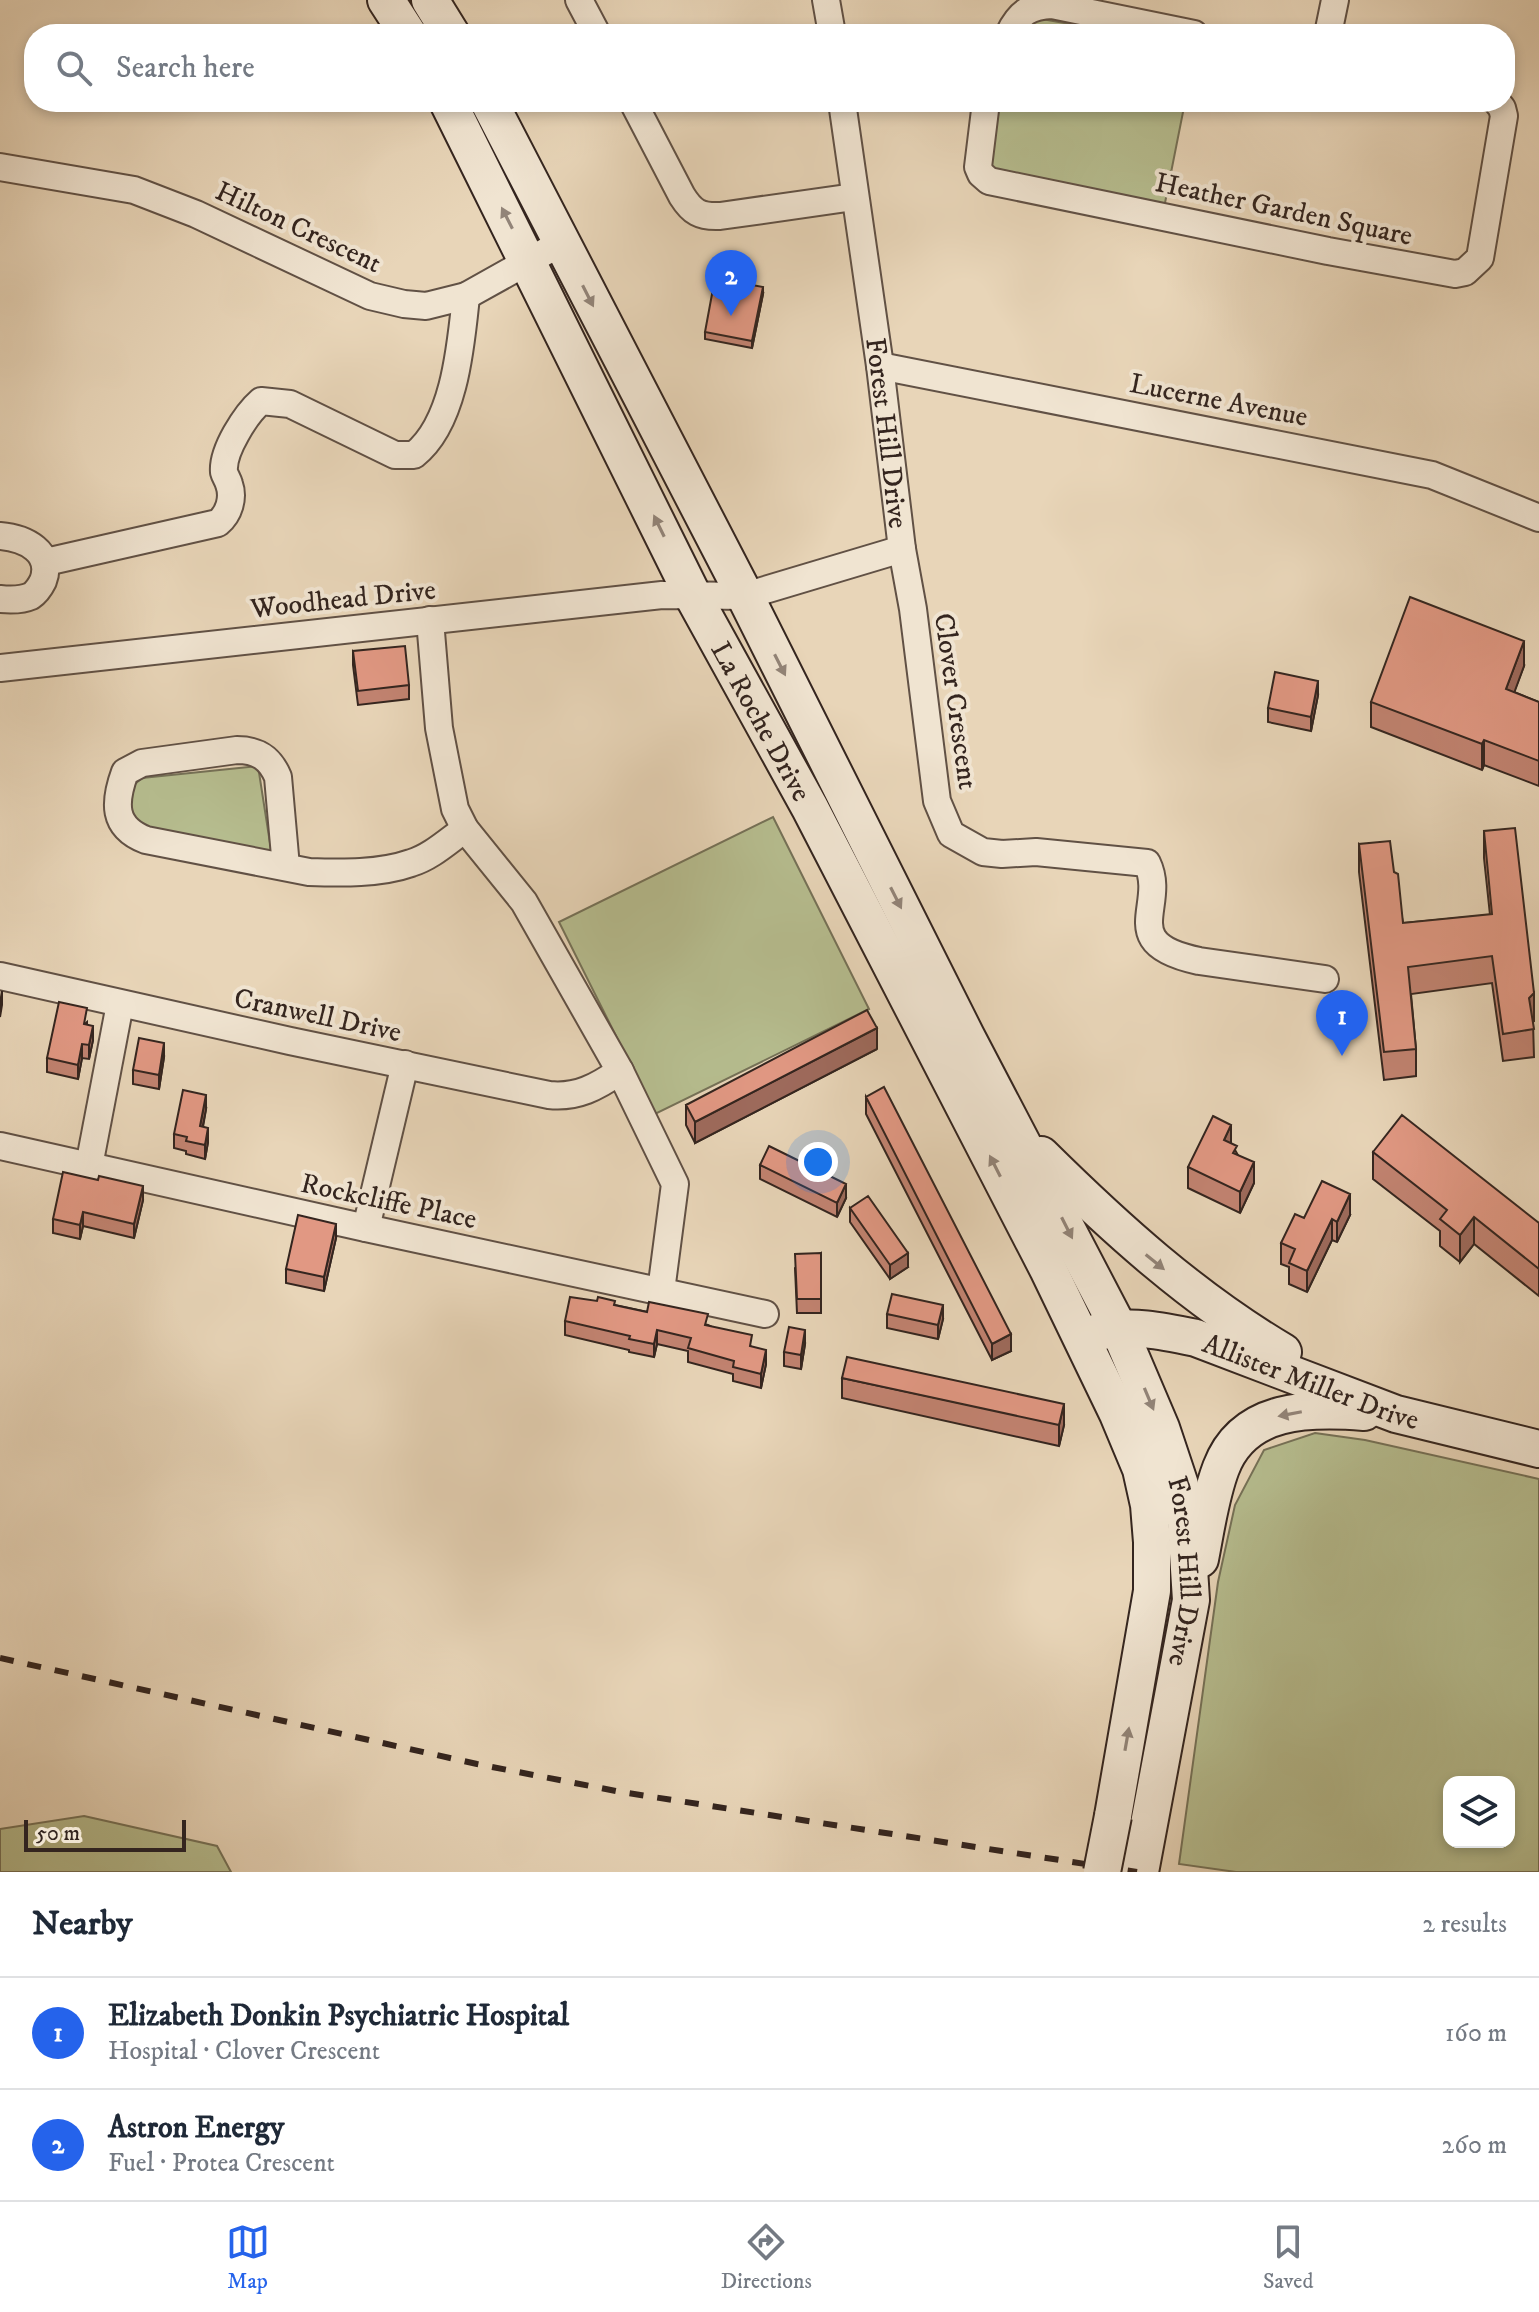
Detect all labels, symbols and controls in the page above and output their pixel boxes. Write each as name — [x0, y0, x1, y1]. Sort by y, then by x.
search box — [24, 24, 1515, 112]
icon: search — [52, 46, 96, 90]
text: Search here — [116, 50, 255, 87]
street label: Heather Garden Square — [1152, 165, 1416, 254]
street label: Hilton Crescent — [210, 174, 387, 281]
one-way arrow — [500, 206, 514, 229]
pin: 2 — [705, 250, 757, 316]
one-way arrow — [582, 285, 595, 308]
street label: Forest Hill Drive — [857, 335, 915, 530]
street label: Lucerne Avenue — [1127, 366, 1311, 435]
one-way arrow — [652, 515, 666, 538]
street label: Woodhead Drive — [248, 572, 437, 627]
street label: Clover Crescent — [926, 611, 985, 792]
street label: La Roche Drive — [703, 636, 819, 807]
one-way arrow — [773, 654, 786, 677]
one-way arrow — [890, 886, 903, 909]
street label: Cranwell Drive — [231, 981, 404, 1050]
pin: 1 — [1316, 990, 1368, 1056]
your location — [798, 1142, 838, 1182]
one-way arrow — [988, 1155, 1001, 1178]
street label: Rockcliffe Place — [298, 1166, 480, 1237]
one-way arrow — [1061, 1217, 1074, 1240]
one-way arrow — [1145, 1253, 1165, 1270]
street label: Allister Miller Drive — [1197, 1326, 1422, 1438]
one-way arrow — [1142, 1387, 1155, 1411]
one-way arrow — [1278, 1408, 1303, 1420]
street label: Forest Hill Drive — [1159, 1471, 1207, 1669]
one-way arrow — [1121, 1726, 1133, 1751]
map controls — [1443, 1776, 1515, 1848]
button: layers — [1443, 1776, 1515, 1848]
scale bar — [24, 1816, 186, 1852]
text: 50 m — [36, 1820, 80, 1847]
text: Nearby — [32, 1903, 133, 1945]
text: 2 results — [1422, 1908, 1507, 1941]
text: Elizabeth Donkin Psychiatric Hospital — [108, 1998, 569, 2035]
text: 1 — [53, 2017, 63, 2050]
text: 160 m — [1445, 2017, 1507, 2050]
text: Hospital · Clover Crescent — [108, 2035, 380, 2068]
text: Astron Energy — [108, 2110, 284, 2147]
text: 2 — [52, 2129, 64, 2162]
text: 260 m — [1442, 2129, 1507, 2162]
text: Fuel · Protea Crescent — [108, 2147, 335, 2180]
tab: Map — [226, 2220, 270, 2295]
tab: Directions — [721, 2220, 812, 2295]
tab: Saved — [1263, 2220, 1313, 2295]

